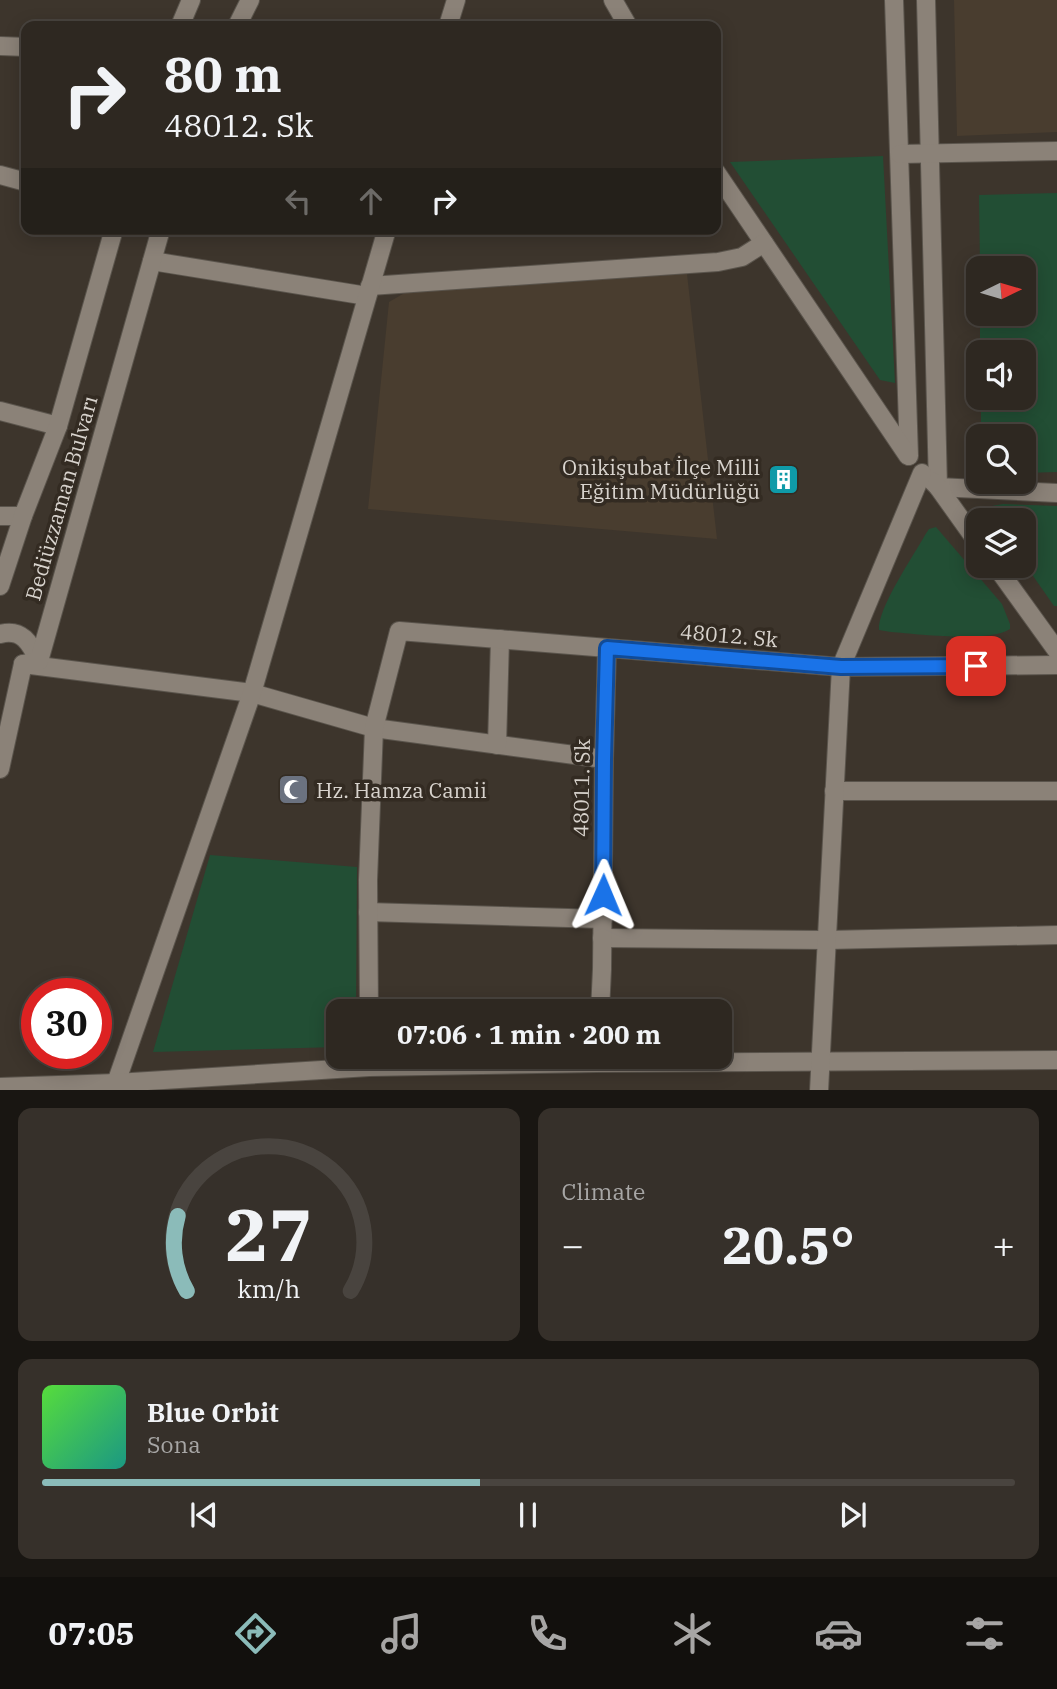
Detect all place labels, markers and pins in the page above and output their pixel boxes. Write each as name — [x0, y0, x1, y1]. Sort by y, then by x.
place label: Onikişubat İlçe Milli Eğitim Müdürlüğü — [562, 453, 760, 505]
building icon: Onikişubat İlçe Milli Eğitim Müdürlüğü — [766, 462, 800, 496]
pin — [946, 636, 1006, 696]
mosque icon: Hz. Hamza Camii — [276, 773, 310, 807]
place label: Hz. Hamza Camii — [316, 776, 487, 804]

